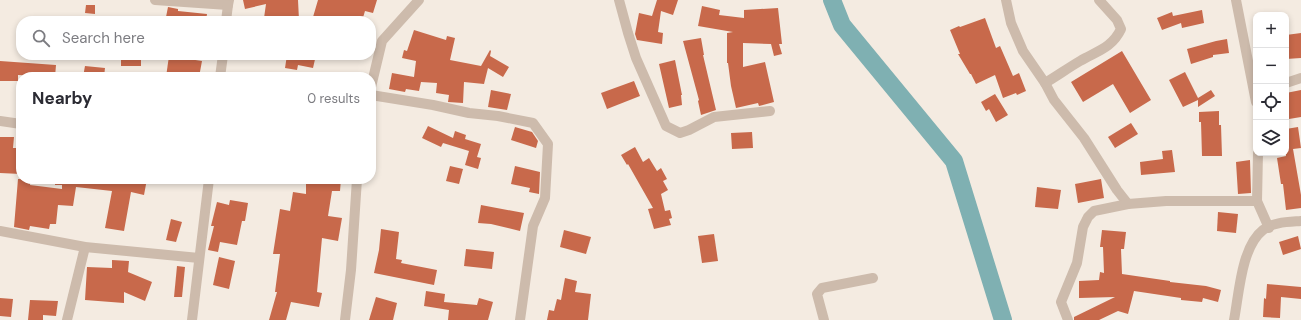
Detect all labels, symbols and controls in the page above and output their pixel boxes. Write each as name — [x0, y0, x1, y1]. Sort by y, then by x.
map controls — [1253, 12, 1289, 156]
button: + — [1253, 12, 1289, 48]
search box — [16, 16, 376, 60]
icon: search — [30, 27, 52, 49]
text: Search here — [62, 28, 145, 48]
button: − — [1253, 48, 1289, 84]
button: locate — [1253, 84, 1289, 120]
text: Nearby — [32, 87, 92, 109]
text: 0 results — [307, 90, 360, 107]
button: layers — [1253, 120, 1289, 156]

